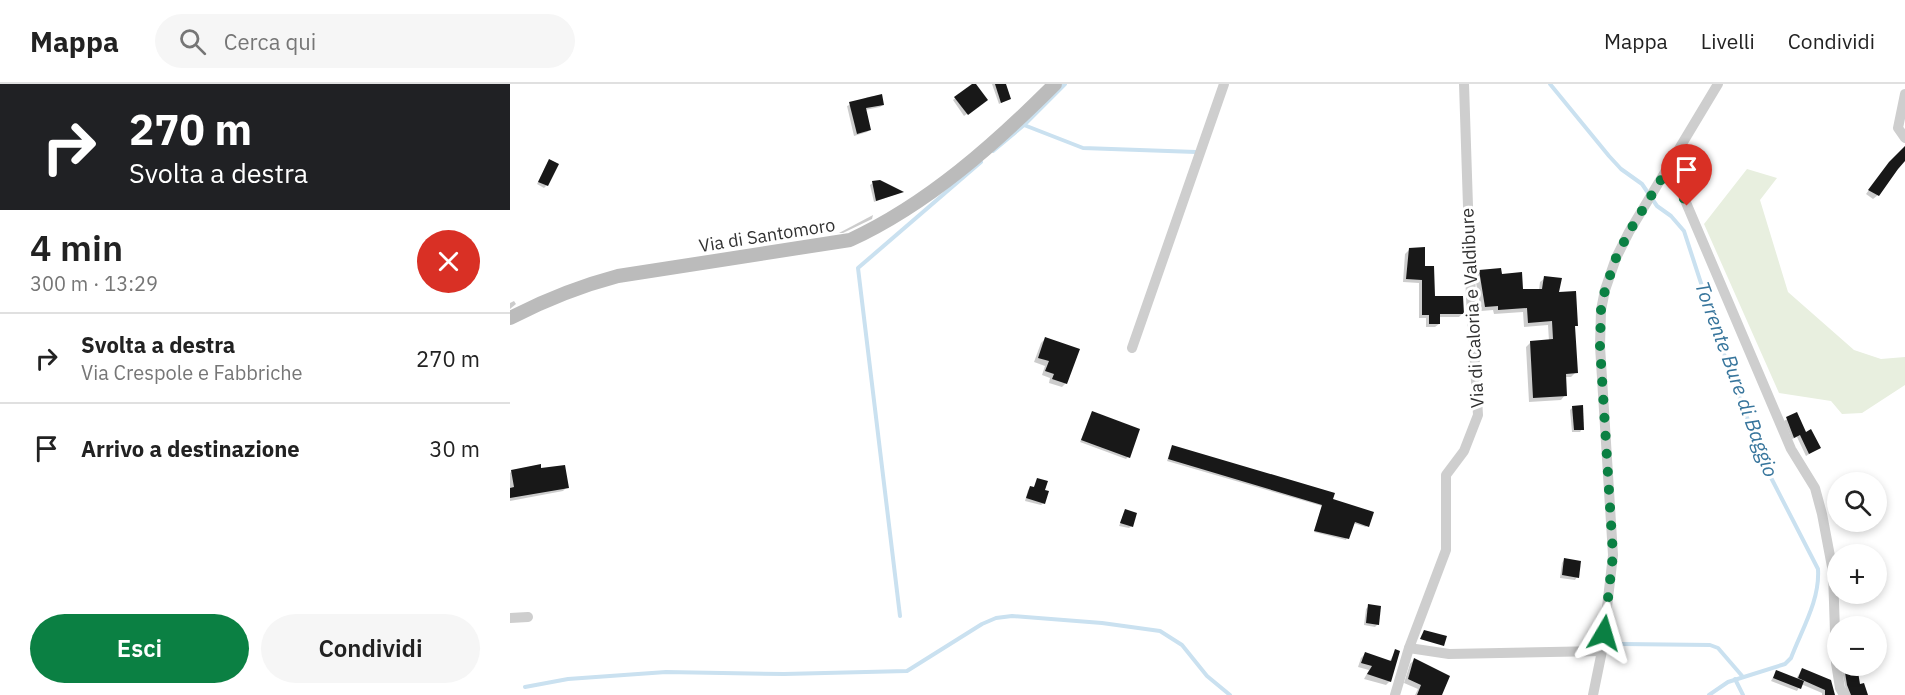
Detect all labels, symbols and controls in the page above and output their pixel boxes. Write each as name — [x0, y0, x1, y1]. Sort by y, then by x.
search box — [155, 14, 575, 68]
text: Mappa — [30, 23, 119, 60]
icon: search — [176, 25, 209, 58]
text: Cerca qui — [224, 27, 316, 56]
text: Mappa — [1604, 27, 1668, 55]
text: Livelli — [1701, 27, 1755, 55]
text: Condividi — [1788, 27, 1875, 55]
text: 270 m — [129, 102, 252, 157]
icon: right — [30, 108, 108, 186]
pin — [1661, 144, 1712, 206]
icon: arrive — [1670, 153, 1703, 186]
text: Svolta a destra — [129, 155, 308, 190]
street label: Via di Caloria e Valdibure — [1455, 207, 1489, 409]
street label: Via di Santomoro — [697, 213, 837, 257]
text: 4 min — [30, 224, 123, 271]
button: close — [417, 230, 480, 293]
text: 300 m · 13:29 — [30, 270, 158, 297]
water label: Torrente Bure di Baggio — [1689, 277, 1785, 481]
text: Svolta a destra — [81, 330, 235, 359]
icon: right — [30, 342, 63, 375]
text: 270 m — [416, 344, 480, 373]
text: Via Crespole e Fabbriche — [81, 359, 303, 386]
icon: arrive — [30, 432, 63, 465]
text: Arrivo a destinazione — [81, 434, 300, 463]
text: 30 m — [429, 434, 480, 463]
map controls — [1827, 472, 1887, 676]
button: search — [1827, 472, 1887, 532]
button: + — [1827, 544, 1887, 604]
position arrow — [1572, 601, 1636, 665]
button: Esci — [30, 614, 249, 683]
button: Condividi — [261, 614, 480, 683]
button: − — [1827, 616, 1887, 676]

